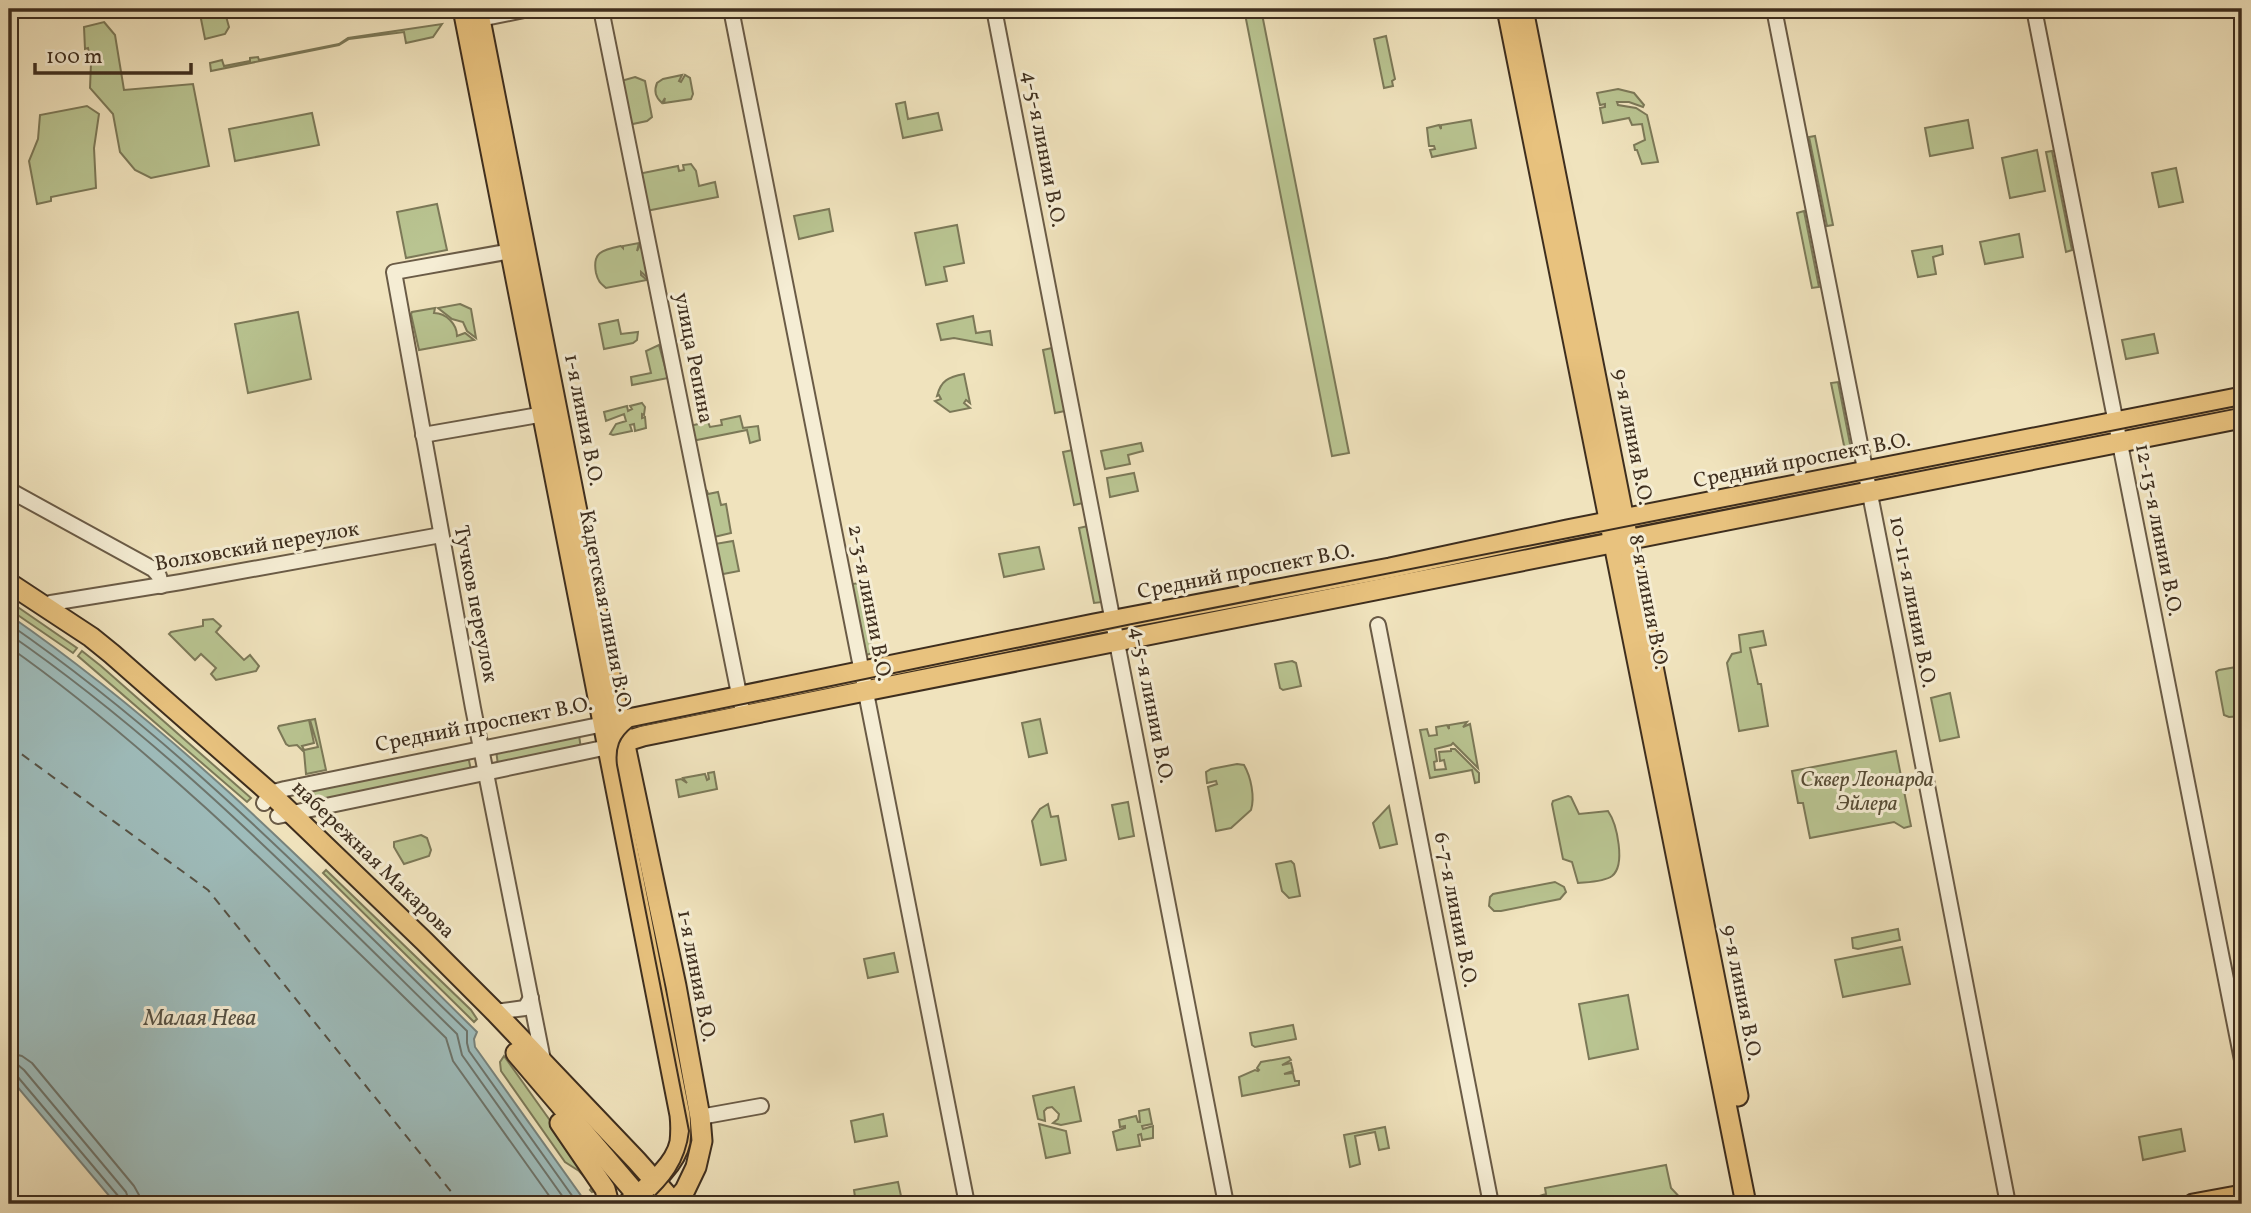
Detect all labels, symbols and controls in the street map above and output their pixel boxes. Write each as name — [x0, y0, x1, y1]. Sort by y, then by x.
scale bar — [35, 32, 191, 76]
text: 100 m — [46, 43, 103, 72]
street label: 4-5-я линии В.О. — [1014, 68, 1072, 230]
street label: улица Репина — [666, 290, 720, 426]
street label: 1-я линия В.О. — [556, 351, 610, 489]
street label: 9-я линия В.О. — [1605, 367, 1659, 507]
street label: Средний проспект В.О. — [1691, 426, 1913, 496]
street label: 12-13-я линии В.О. — [2127, 441, 2189, 619]
street label: Кадетская линия В.О. — [571, 507, 639, 715]
street label: 10-11-я линии В.О. — [1881, 514, 1943, 690]
street label: Волховский переулок — [153, 515, 361, 579]
street label: 2-3-я линии В.О. — [840, 522, 898, 684]
street label: Тучков переулок — [446, 523, 504, 685]
street label: 8-я линия В.О. — [1621, 532, 1675, 672]
street label: Средний проспект В.О. — [1135, 537, 1357, 607]
street label: 4-5-я линии В.О. — [1122, 624, 1180, 786]
street label: Средний проспект В.О. — [373, 690, 595, 760]
park label: Сквер Леонарда Эйлера — [1800, 766, 1934, 819]
street label: набережная Макарова — [285, 774, 461, 946]
street label: 6-7-я линии В.О. — [1426, 830, 1484, 990]
street label: 1-я линия В.О. — [669, 907, 723, 1045]
street label: 9-я линия В.О. — [1714, 923, 1768, 1063]
water label: Малая Нева — [143, 1003, 256, 1035]

